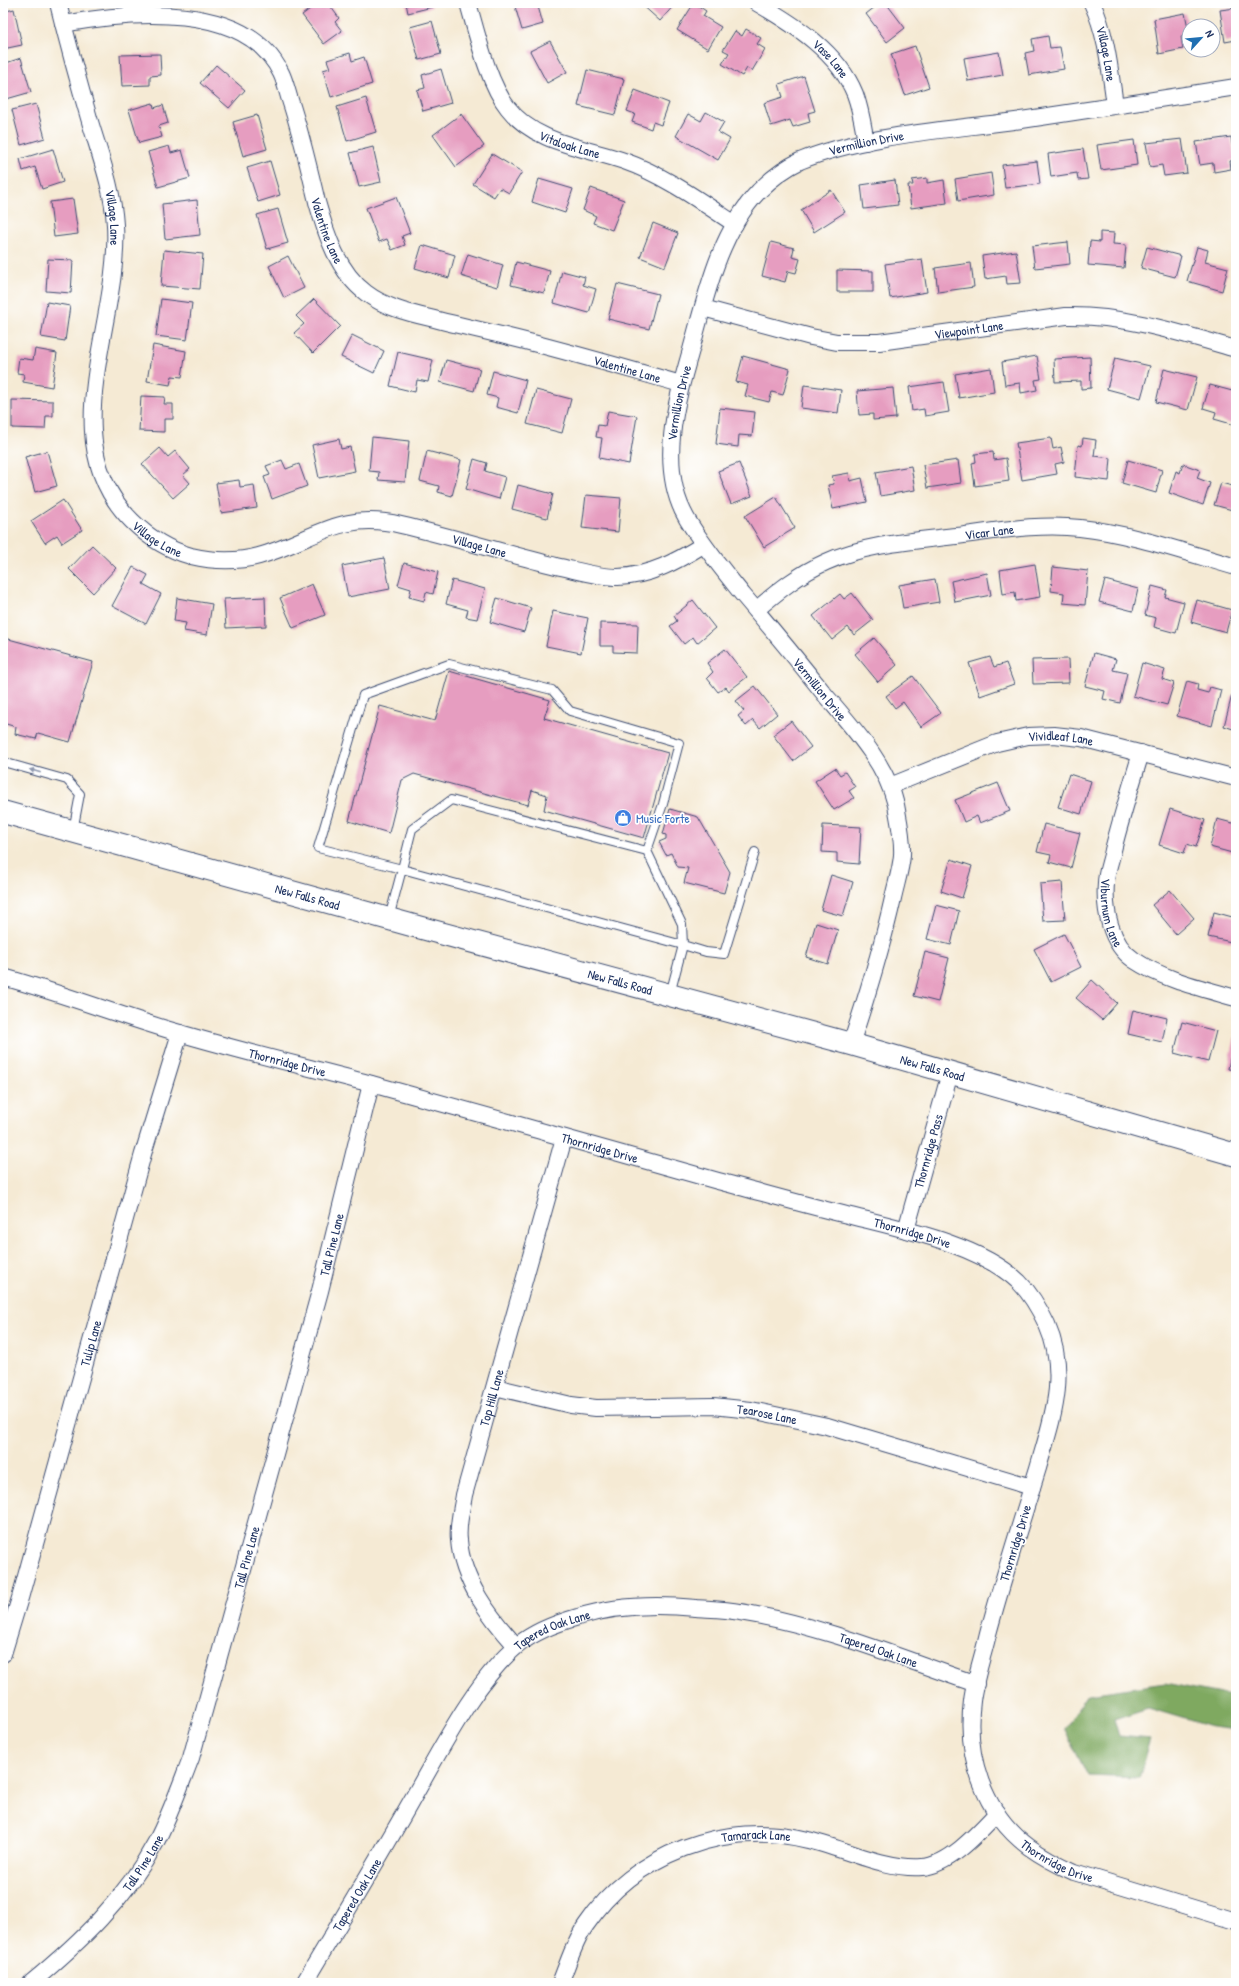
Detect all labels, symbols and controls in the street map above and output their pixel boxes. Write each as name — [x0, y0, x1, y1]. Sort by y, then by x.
north arrow — [1181, 18, 1221, 58]
street label: Village Lane — [1092, 24, 1121, 83]
text: N — [1202, 28, 1218, 39]
street label: Vase Lane — [809, 35, 853, 81]
street label: Vitaloak Lane — [536, 126, 602, 162]
street label: Vermillion Drive — [826, 126, 905, 160]
street label: Village Lane — [101, 188, 124, 246]
street label: Valentine Lane — [307, 195, 348, 267]
street label: Viewpoint Lane — [933, 316, 1005, 343]
street label: Valentine Lane — [591, 351, 663, 387]
street label: Vermillion Drive — [663, 363, 695, 441]
street label: Village Lane — [128, 517, 185, 561]
street label: Vicar Lane — [964, 520, 1015, 544]
street label: Village Lane — [450, 529, 509, 562]
street label: Vermillion Drive — [789, 654, 851, 724]
street label: Vividleaf Lane — [1028, 726, 1096, 750]
one-way arrow — [29, 768, 41, 774]
shop icon: Music Forte — [613, 808, 633, 828]
place label: Music Forte — [636, 809, 690, 827]
street label: Viburnum Lane — [1097, 878, 1127, 950]
street label: New Falls Road — [273, 879, 342, 914]
street label: New Falls Road — [586, 964, 654, 999]
street label: Thornridge Drive — [247, 1044, 328, 1081]
street label: New Falls Road — [898, 1050, 967, 1085]
street label: Thornridge Pass — [909, 1112, 947, 1190]
street label: Thornridge Drive — [559, 1128, 640, 1167]
street label: Tall Pine Lane — [315, 1211, 348, 1278]
street label: Thornridge Drive — [872, 1213, 954, 1252]
street label: Tulip Lane — [76, 1318, 106, 1368]
street label: Top Hill Lane — [475, 1367, 508, 1428]
street label: Tearose Lane — [736, 1400, 799, 1428]
street label: Thornridge Drive — [995, 1503, 1035, 1583]
street label: Tall Pine Lane — [229, 1524, 264, 1591]
street label: Tapered Oak Lane — [510, 1605, 592, 1654]
street label: Tapered Oak Lane — [837, 1628, 920, 1672]
street label: Tamarack Lane — [720, 1825, 792, 1846]
street label: Tall Pine Lane — [118, 1831, 167, 1895]
street label: Thornridge Drive — [1017, 1835, 1095, 1886]
street label: Tapered Oak Lane — [328, 1855, 385, 1934]

